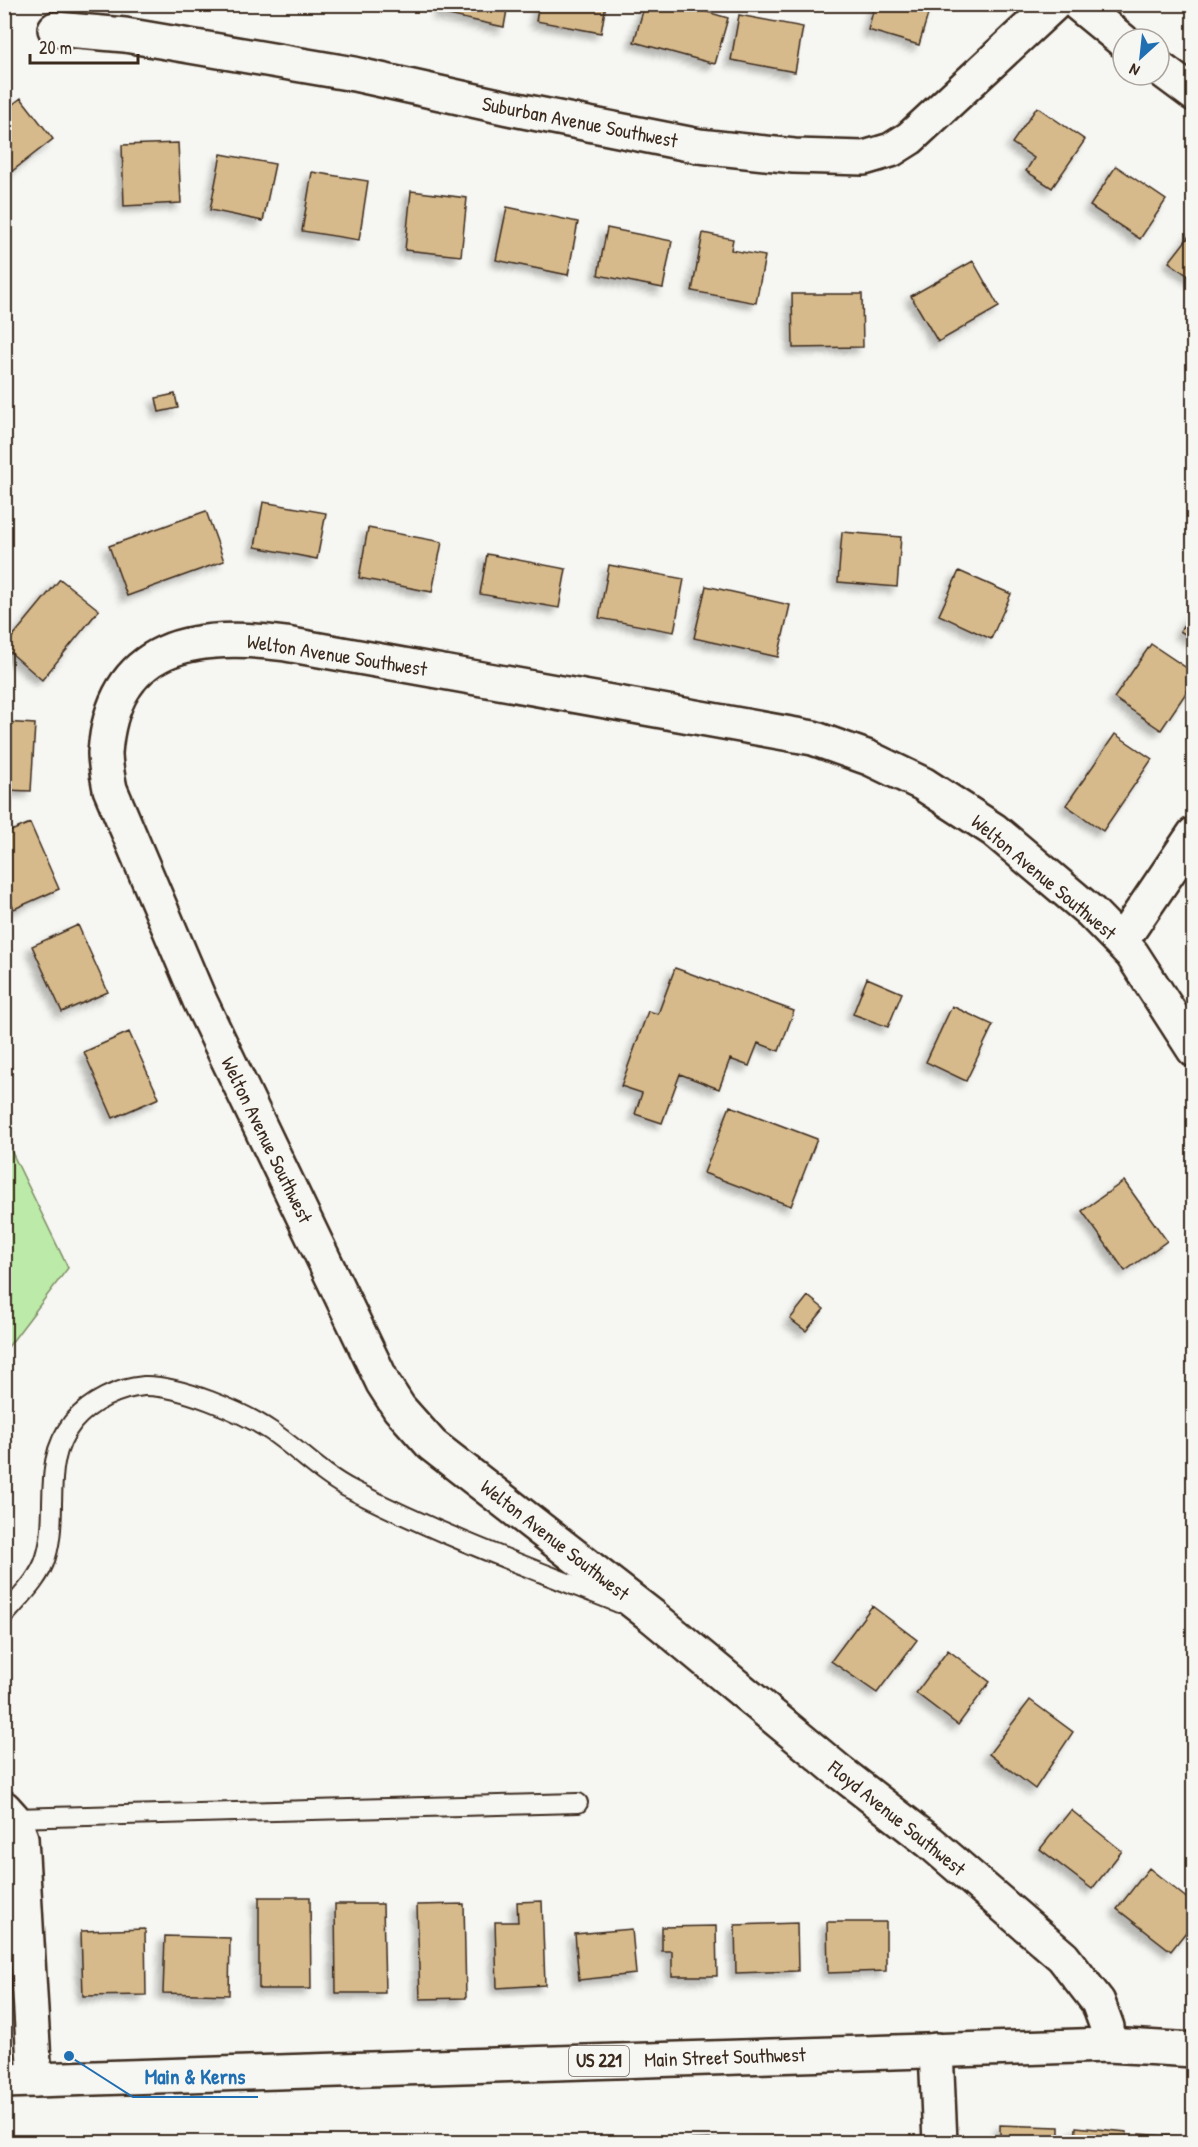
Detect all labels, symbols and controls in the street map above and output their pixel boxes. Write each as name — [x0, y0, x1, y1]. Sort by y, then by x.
scale bar — [30, 27, 138, 65]
north arrow — [1111, 27, 1171, 87]
text: 20 m — [39, 35, 72, 60]
text: N — [1125, 58, 1143, 82]
street label: Suburban Avenue Southwest — [480, 89, 681, 154]
street label: Welton Avenue Southwest — [245, 627, 430, 682]
street label: Welton Avenue Southwest — [966, 808, 1123, 946]
street label: Welton Avenue Southwest — [215, 1052, 320, 1228]
street label: Welton Avenue Southwest — [475, 1473, 636, 1607]
street label: Floyd Avenue Southwest — [822, 1753, 972, 1882]
street label: Main Street Southwest — [644, 2040, 807, 2073]
road number: US 221 — [569, 2046, 629, 2076]
callout: Main & Kerns — [133, 2058, 258, 2097]
text: Main & Kerns — [145, 2062, 245, 2091]

